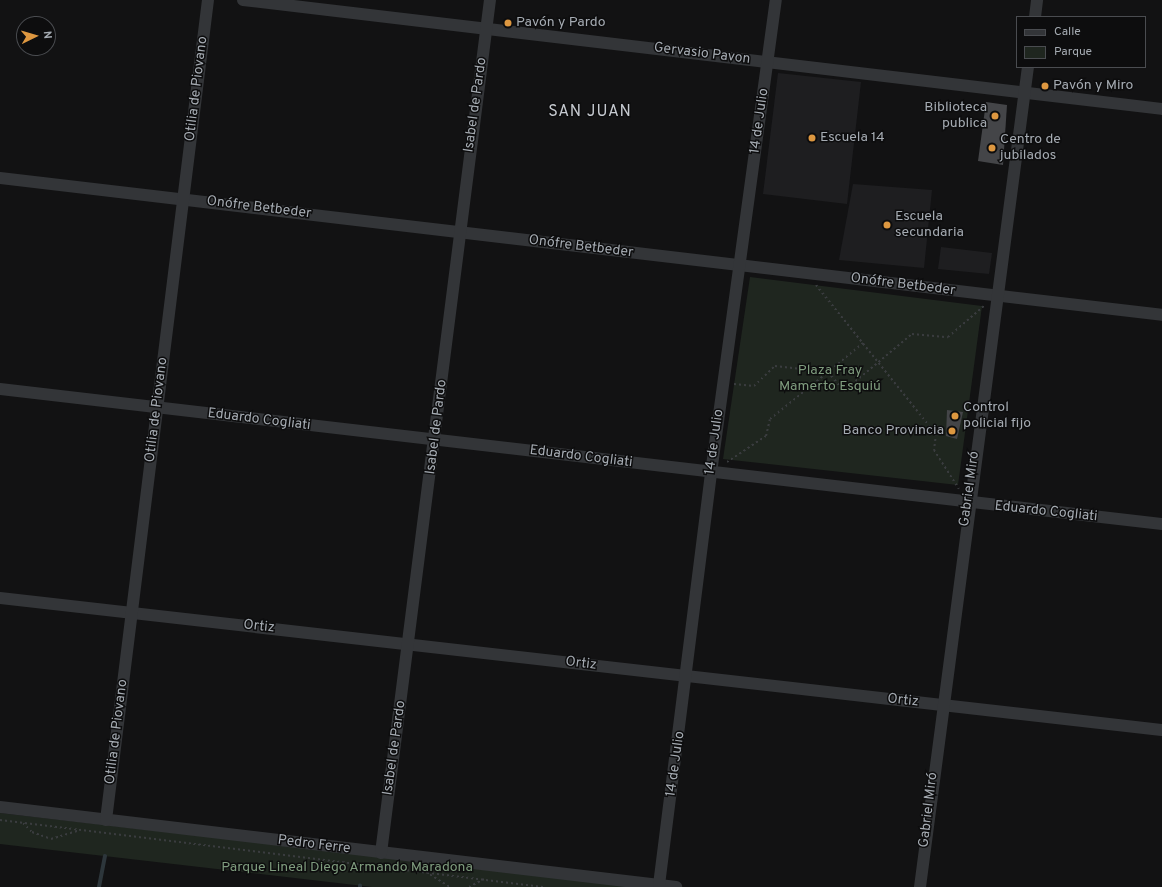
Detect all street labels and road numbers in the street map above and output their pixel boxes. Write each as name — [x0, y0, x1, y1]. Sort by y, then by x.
street label: Otilia de Piovano — [182, 35, 212, 143]
street label: Gervasio Pavon — [653, 40, 751, 68]
street label: Isabel de Pardo — [461, 56, 491, 154]
street label: 14 de Julio — [747, 87, 773, 155]
street label: Onófre Betbeder — [206, 193, 312, 223]
street label: Onófre Betbeder — [528, 232, 634, 262]
street label: Onófre Betbeder — [850, 270, 956, 300]
street label: Otilia de Piovano — [142, 356, 172, 464]
street label: Isabel de Pardo — [423, 379, 451, 475]
street label: Eduardo Cogliati — [207, 405, 311, 435]
street label: 14 de Julio — [702, 408, 728, 476]
street label: Eduardo Cogliati — [529, 442, 633, 472]
street label: Gabriel Miró — [956, 450, 984, 528]
street label: Eduardo Cogliati — [994, 498, 1098, 526]
street label: Ortiz — [242, 617, 276, 637]
street label: Ortiz — [564, 654, 598, 674]
street label: Otilia de Piovano — [102, 678, 132, 786]
street label: Ortiz — [886, 691, 920, 711]
street label: Isabel de Pardo — [380, 699, 410, 797]
street label: 14 de Julio — [663, 730, 689, 798]
street label: Gabriel Miró — [916, 771, 942, 849]
street label: Pedro Ferre — [277, 832, 351, 858]

